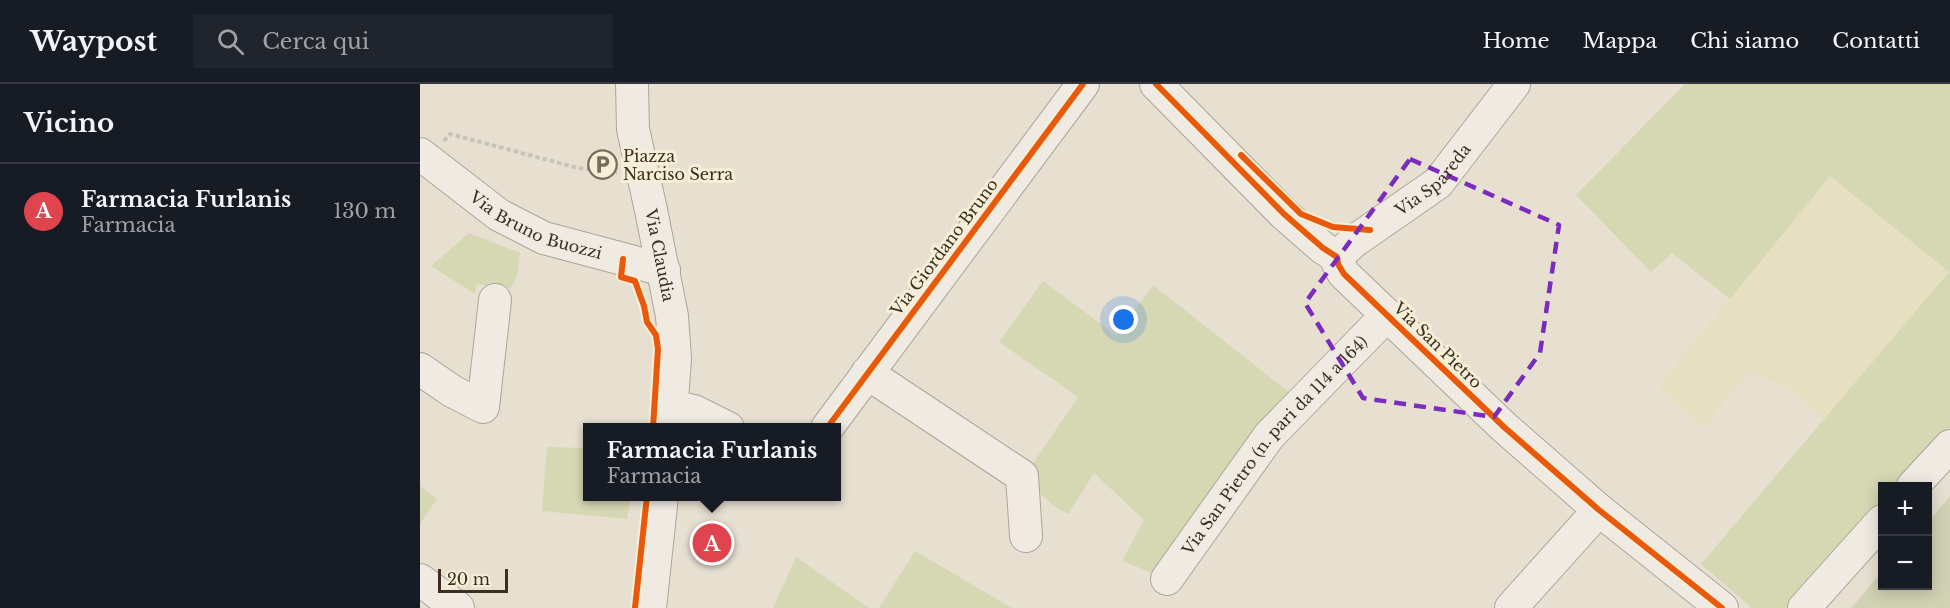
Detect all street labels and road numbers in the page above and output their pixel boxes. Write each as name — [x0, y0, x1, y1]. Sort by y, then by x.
street label: Via Spareda — [1390, 139, 1475, 220]
street label: Via Giordano Bruno — [885, 175, 1002, 320]
street label: Via Bruno Buozzi — [465, 186, 605, 263]
street label: Via Claudia — [641, 206, 679, 303]
street label: Via San Pietro — [1389, 297, 1486, 392]
street label: Via San Pietro (n. pari da 114 a 164) — [1177, 331, 1371, 560]

